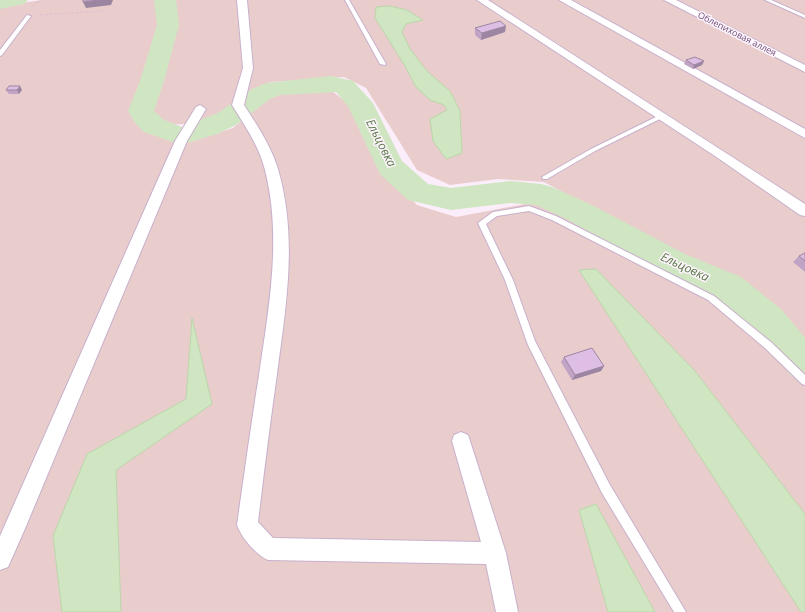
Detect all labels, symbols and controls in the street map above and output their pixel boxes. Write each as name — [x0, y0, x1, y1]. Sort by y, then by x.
street label: Облепиховая аллея — [696, 8, 779, 59]
water label: Ельцовка — [362, 116, 401, 170]
water label: Ельцовка — [658, 248, 712, 285]

